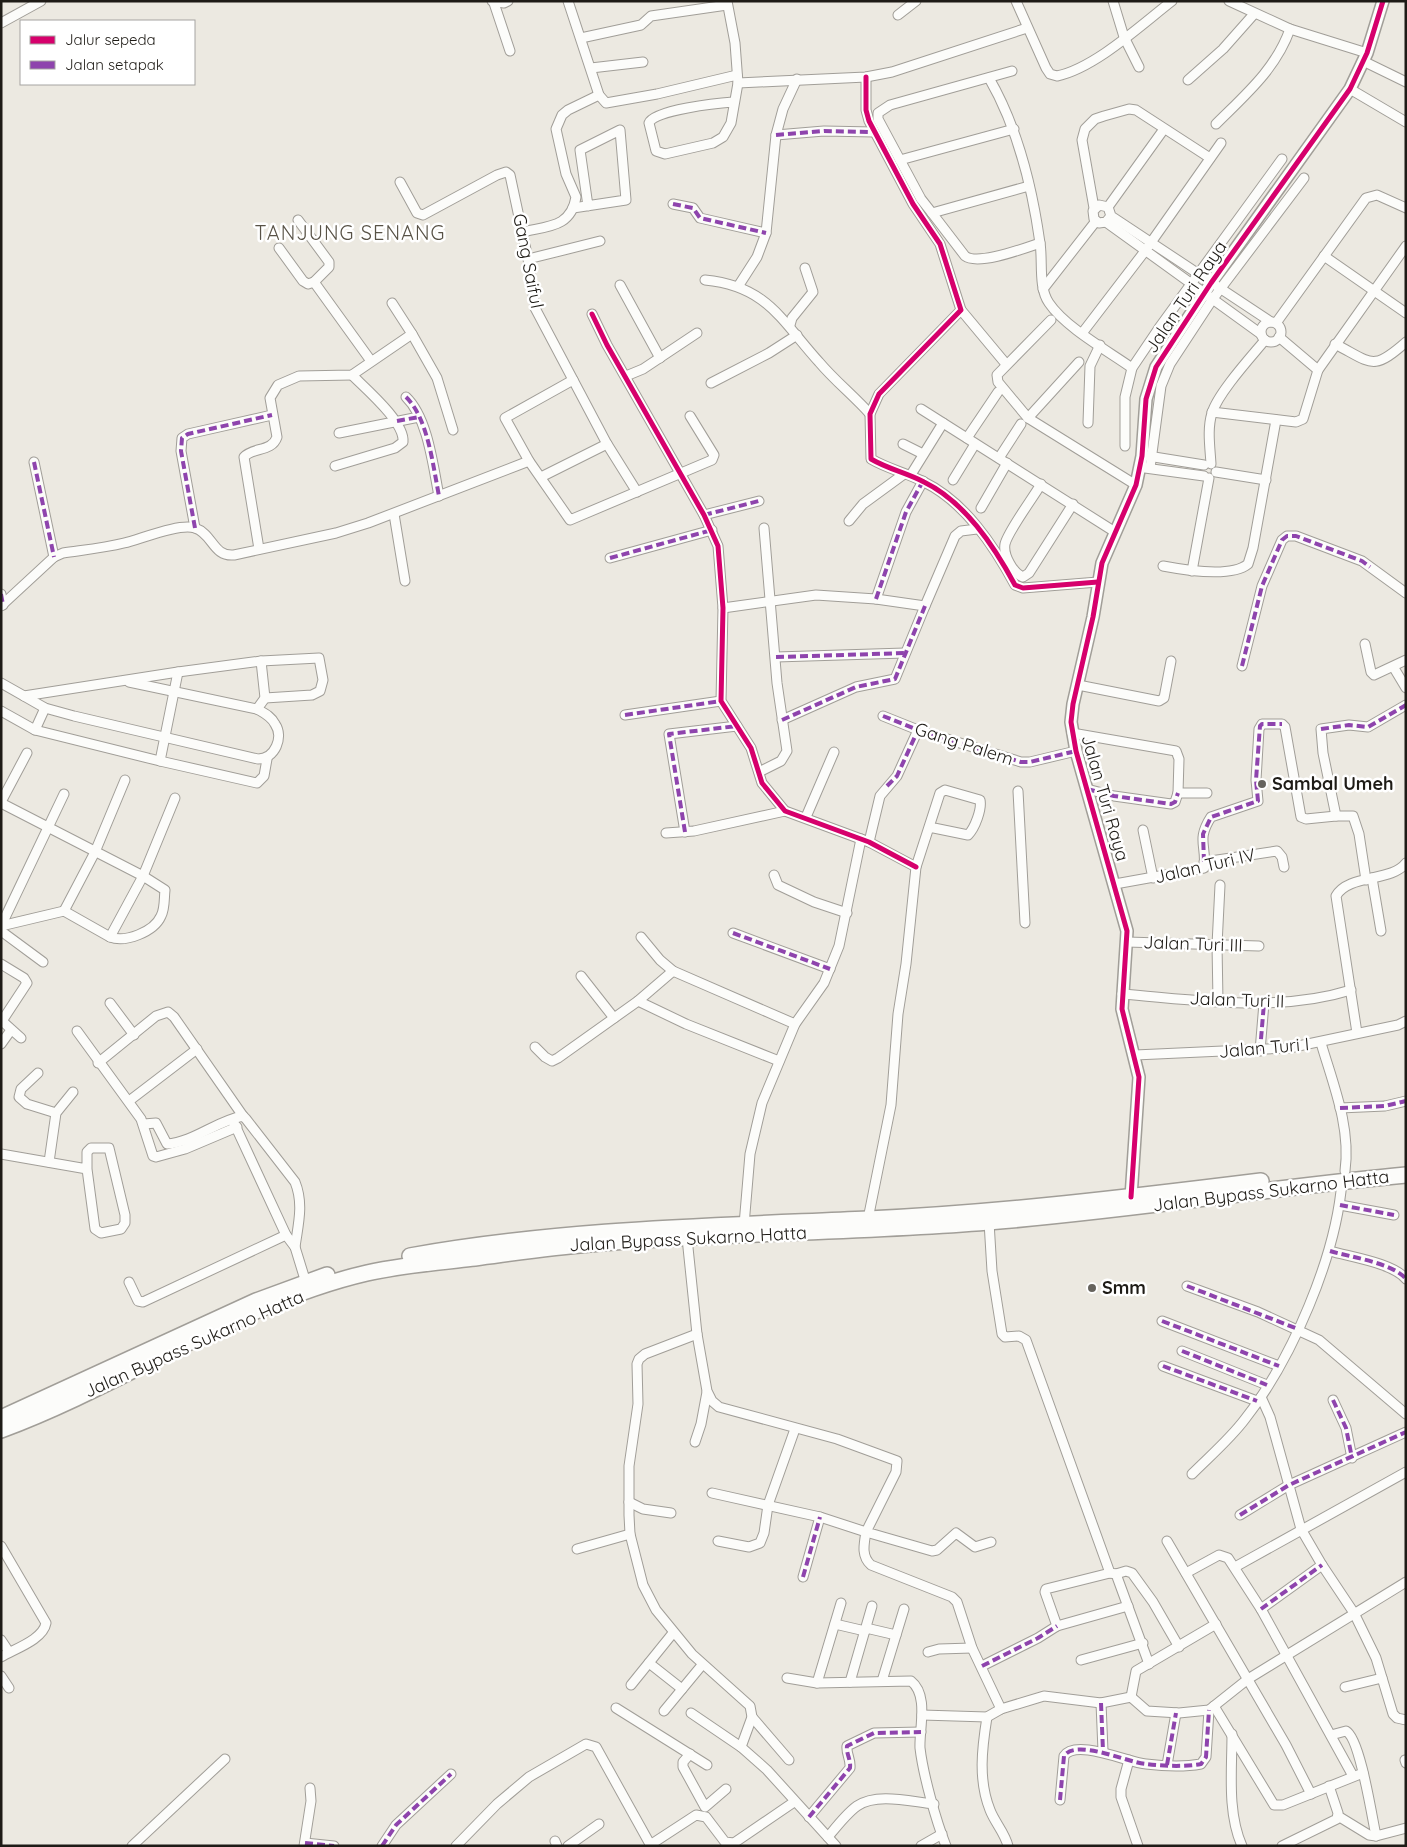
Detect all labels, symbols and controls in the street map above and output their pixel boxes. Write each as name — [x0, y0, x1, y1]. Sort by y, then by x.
legend — [20, 20, 195, 85]
text: Jalur sepeda — [65, 30, 156, 49]
text: Jalan setapak — [65, 55, 164, 74]
street label: Gang Saiful — [508, 212, 549, 310]
district label: TANJUNG SENANG — [255, 220, 445, 245]
street label: Jalan Turi Raya — [1140, 236, 1232, 357]
street label: Gang Palem — [912, 717, 1016, 770]
street label: Jalan Turi Raya — [1076, 732, 1135, 864]
place label: Sambal Umeh — [1272, 772, 1394, 795]
marker: Sambal Umeh — [1256, 778, 1268, 790]
street label: Jalan Turi IV — [1152, 843, 1258, 888]
street label: Jalan Turi III — [1143, 930, 1243, 957]
street label: Jalan Turi II — [1189, 986, 1285, 1013]
street label: Jalan Turi I — [1218, 1032, 1310, 1063]
street label: Jalan Bypass Sukarno Hatta — [1151, 1165, 1390, 1216]
street label: Jalan Bypass Sukarno Hatta — [569, 1221, 807, 1256]
place label: Smm — [1102, 1276, 1146, 1299]
marker: Smm — [1086, 1282, 1098, 1294]
street label: Jalan Bypass Sukarno Hatta — [80, 1285, 307, 1402]

